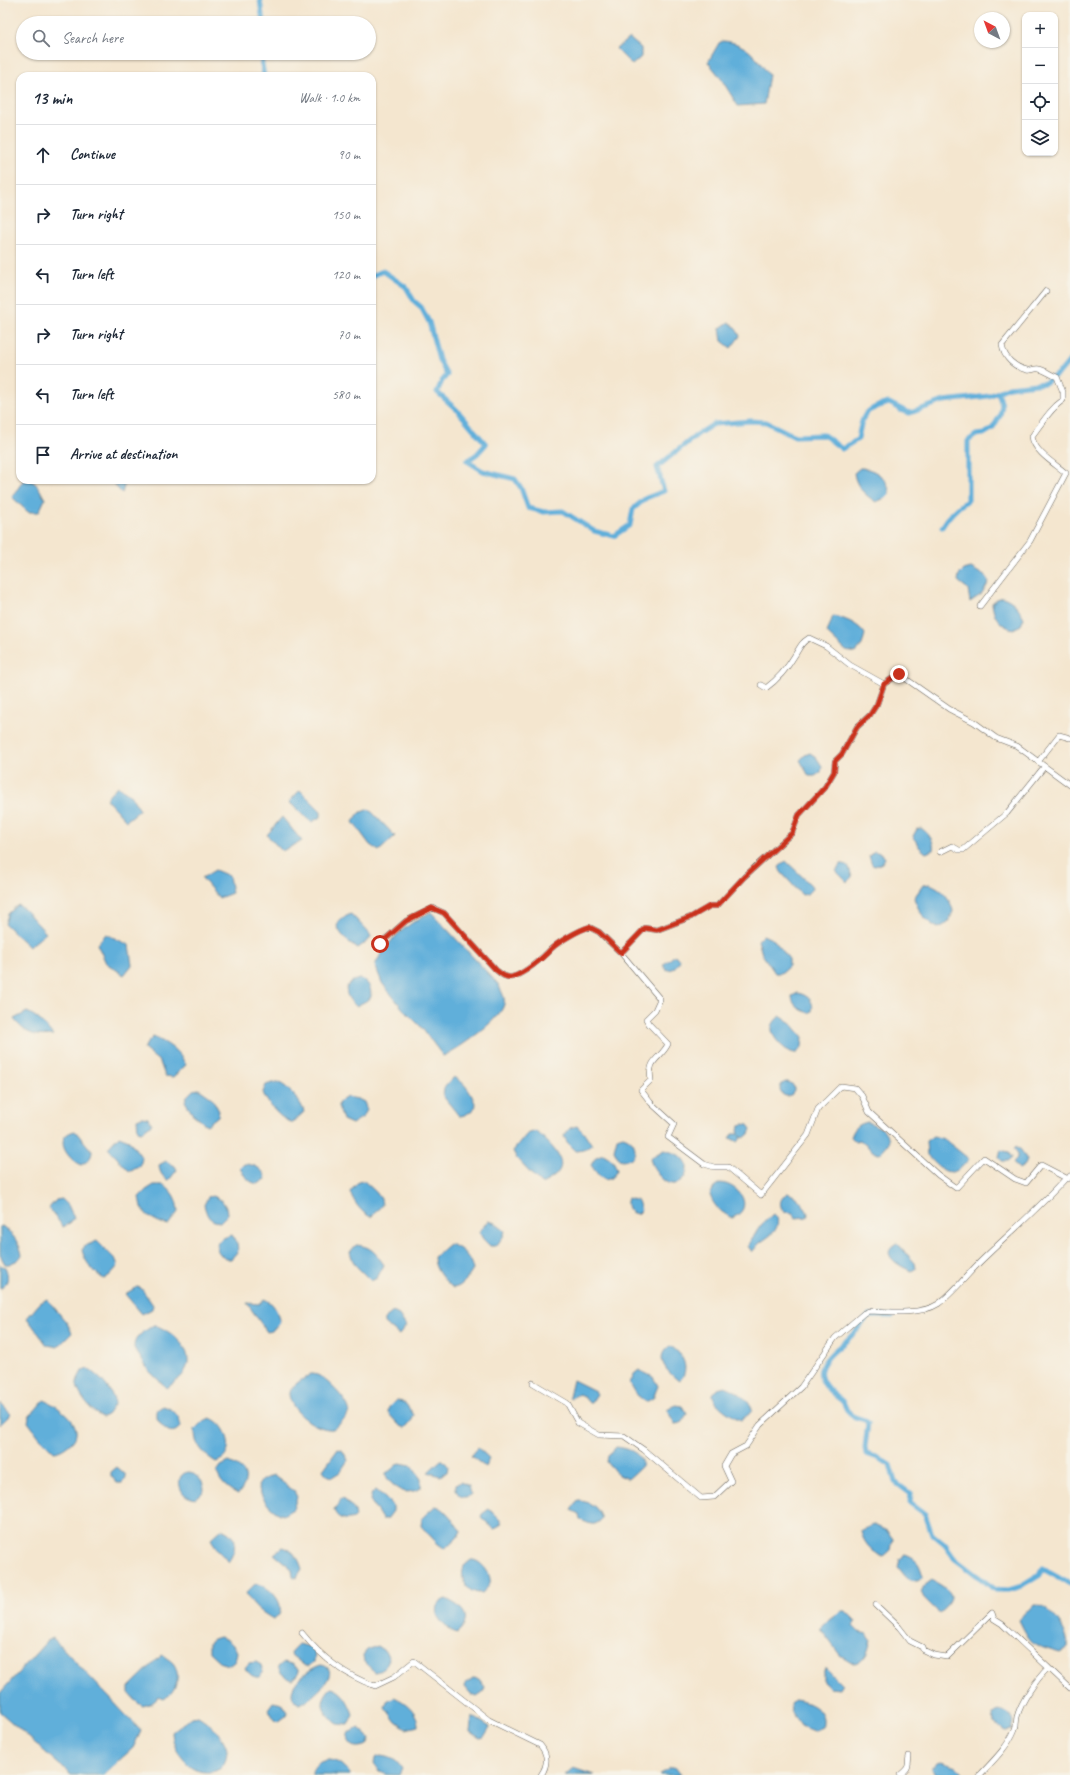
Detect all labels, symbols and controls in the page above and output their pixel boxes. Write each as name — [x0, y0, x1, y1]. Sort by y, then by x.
north arrow — [974, 12, 1010, 48]
map controls — [1022, 12, 1058, 156]
button: + — [1022, 12, 1058, 48]
search box — [16, 16, 376, 60]
icon: search — [30, 27, 52, 49]
text: Search here — [62, 29, 123, 48]
button: − — [1022, 48, 1058, 84]
button: locate — [1022, 84, 1058, 120]
text: 13 min — [32, 88, 72, 109]
text: Walk · 1.0 km — [299, 90, 360, 106]
button: layers — [1022, 120, 1058, 156]
icon: ahead — [32, 144, 54, 166]
text: Continue — [70, 145, 115, 164]
text: 90 m — [338, 147, 360, 163]
icon: right — [32, 204, 54, 226]
text: Turn right — [70, 205, 123, 224]
text: 150 m — [332, 207, 360, 223]
icon: left — [32, 264, 54, 286]
text: Turn left — [70, 265, 113, 284]
text: 120 m — [332, 267, 360, 283]
icon: right — [32, 324, 54, 346]
text: Turn right — [70, 325, 123, 344]
text: 70 m — [338, 327, 360, 343]
icon: left — [32, 384, 54, 406]
text: Turn left — [70, 385, 113, 404]
text: 580 m — [332, 387, 360, 403]
icon: arrive — [32, 444, 54, 466]
text: Arrive at destination — [70, 445, 177, 464]
route end — [890, 665, 908, 683]
route start — [371, 935, 389, 953]

